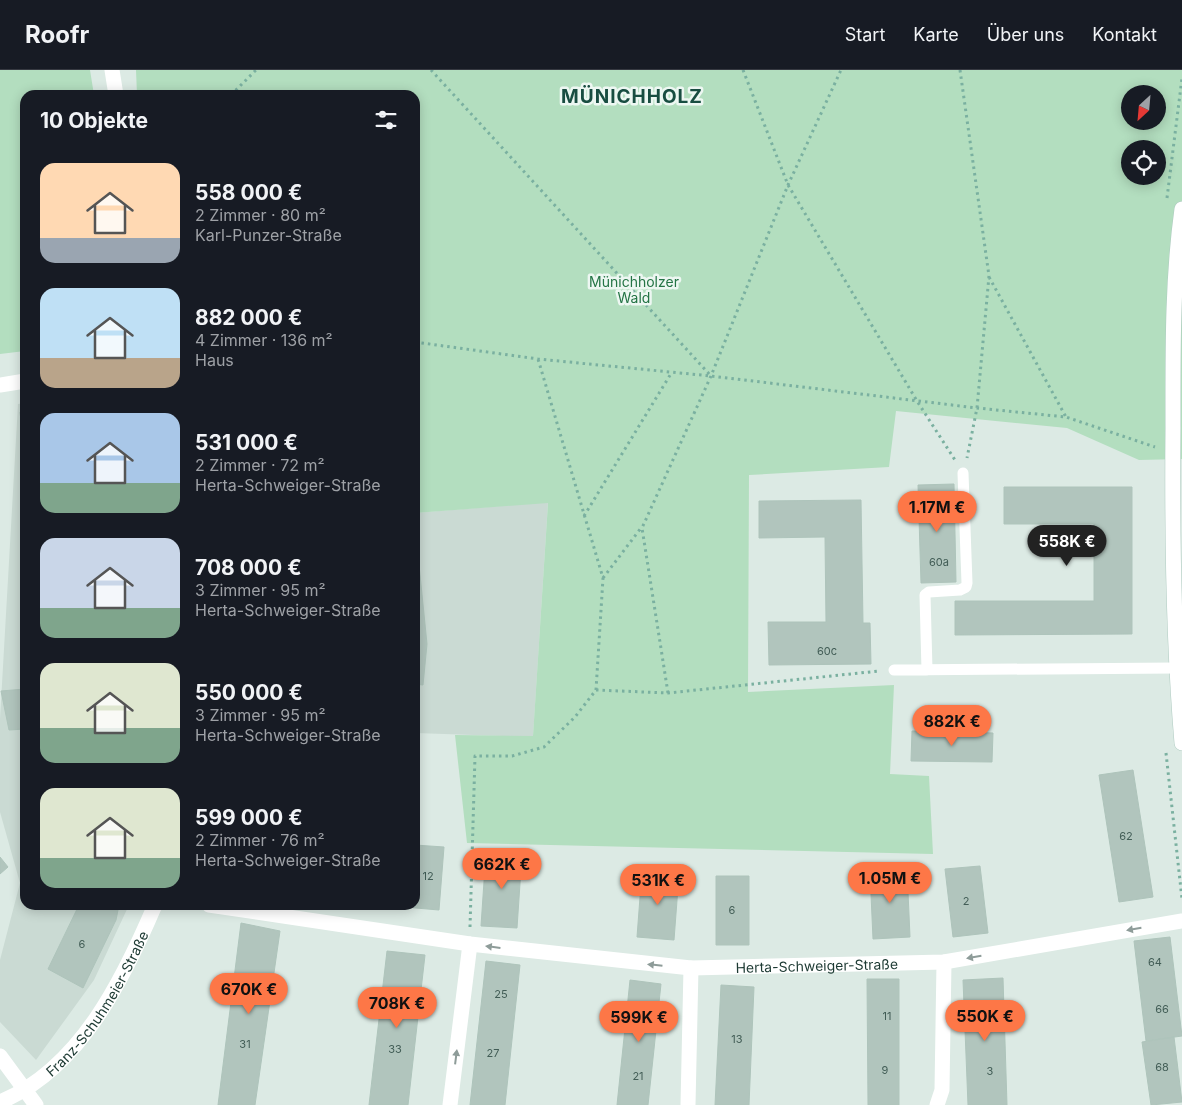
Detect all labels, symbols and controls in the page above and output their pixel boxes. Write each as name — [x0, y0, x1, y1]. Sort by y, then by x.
text: Roofr — [25, 20, 89, 49]
text: Start — [845, 24, 885, 45]
text: Karte — [913, 24, 959, 45]
text: Über uns — [987, 24, 1064, 45]
text: Kontakt — [1092, 24, 1157, 45]
district label: MÜNICHHOLZ — [561, 85, 703, 108]
north arrow — [1121, 85, 1166, 130]
map controls — [1121, 85, 1166, 185]
icon: filters — [372, 106, 400, 134]
text: 10 Objekte — [40, 108, 148, 133]
button: locate — [1121, 140, 1166, 185]
text: 558 000 € — [195, 180, 302, 205]
icon: home — [80, 183, 140, 243]
text: 2 Zimmer · 80 m² — [195, 205, 326, 225]
text: Karl-Punzer-Straße — [195, 225, 342, 245]
park label: Münichholzer Wald — [589, 273, 679, 306]
text: 882 000 € — [195, 305, 302, 330]
icon: home — [80, 308, 140, 368]
text: 4 Zimmer · 136 m² — [195, 330, 333, 350]
text: Haus — [195, 350, 234, 370]
text: 531 000 € — [195, 430, 298, 455]
icon: home — [80, 433, 140, 493]
text: 2 Zimmer · 72 m² — [195, 455, 325, 475]
text: Herta-Schweiger-Straße — [195, 475, 381, 495]
pin: 1.17M € — [891, 490, 983, 533]
text: 1.17M € — [909, 497, 965, 517]
pin: 558K € — [1026, 524, 1108, 567]
text: 558K € — [1038, 531, 1096, 551]
text: 708 000 € — [195, 555, 302, 580]
house number: 60a — [929, 555, 949, 569]
icon: home — [80, 558, 140, 618]
text: 3 Zimmer · 95 m² — [195, 580, 326, 600]
text: Herta-Schweiger-Straße — [195, 600, 381, 620]
house number: 60c — [817, 644, 837, 658]
text: 550 000 € — [195, 680, 303, 705]
icon: home — [80, 683, 140, 743]
pin: 882K € — [911, 704, 993, 747]
text: 3 Zimmer · 95 m² — [195, 705, 326, 725]
text: 882K € — [923, 711, 981, 731]
text: Herta-Schweiger-Straße — [195, 725, 381, 745]
text: 599 000 € — [195, 805, 303, 830]
icon: home — [80, 808, 140, 868]
house number: 62 — [1119, 829, 1133, 843]
text: 2 Zimmer · 76 m² — [195, 830, 325, 850]
pin: 662K € — [461, 848, 543, 890]
text: Herta-Schweiger-Straße — [195, 850, 381, 870]
text: 662K € — [473, 854, 531, 874]
pin: 1.05M € — [844, 862, 936, 904]
pin: 531K € — [617, 864, 699, 906]
text: 1.05M € — [859, 868, 921, 888]
house number: 12 — [422, 869, 434, 883]
text: 531K € — [631, 870, 685, 890]
house number: 2 — [963, 894, 969, 908]
house number: 6 — [729, 903, 736, 917]
one-way arrow — [1126, 926, 1142, 934]
street label: Franz-Schuhmeier-Straße — [42, 928, 151, 1079]
house number: 6 — [79, 937, 86, 951]
one-way arrow — [485, 943, 501, 951]
one-way arrow — [965, 953, 981, 961]
street label: Herta-Schweiger-Straße — [735, 955, 898, 975]
house number: 64 — [1148, 955, 1162, 969]
one-way arrow — [646, 961, 662, 969]
pin: 670K € — [208, 972, 290, 1015]
text: 670K € — [221, 979, 277, 999]
pin: 708K € — [356, 986, 438, 1029]
house number: 25 — [494, 987, 508, 1001]
text: 708K € — [369, 993, 425, 1013]
pin: 599K € — [598, 1000, 680, 1043]
pin: 550K € — [944, 1000, 1026, 1042]
house number: 66 — [1155, 1002, 1169, 1016]
text: 550K € — [956, 1006, 1014, 1026]
text: 599K € — [610, 1007, 668, 1027]
house number: 11 — [883, 1009, 891, 1023]
house number: 13 — [731, 1032, 743, 1046]
house number: 31 — [239, 1037, 251, 1051]
house number: 33 — [388, 1042, 402, 1056]
house number: 27 — [487, 1046, 499, 1060]
one-way arrow — [452, 1048, 460, 1064]
house number: 68 — [1155, 1060, 1169, 1074]
house number: 9 — [882, 1063, 889, 1077]
house number: 3 — [987, 1064, 994, 1078]
house number: 21 — [632, 1069, 644, 1083]

